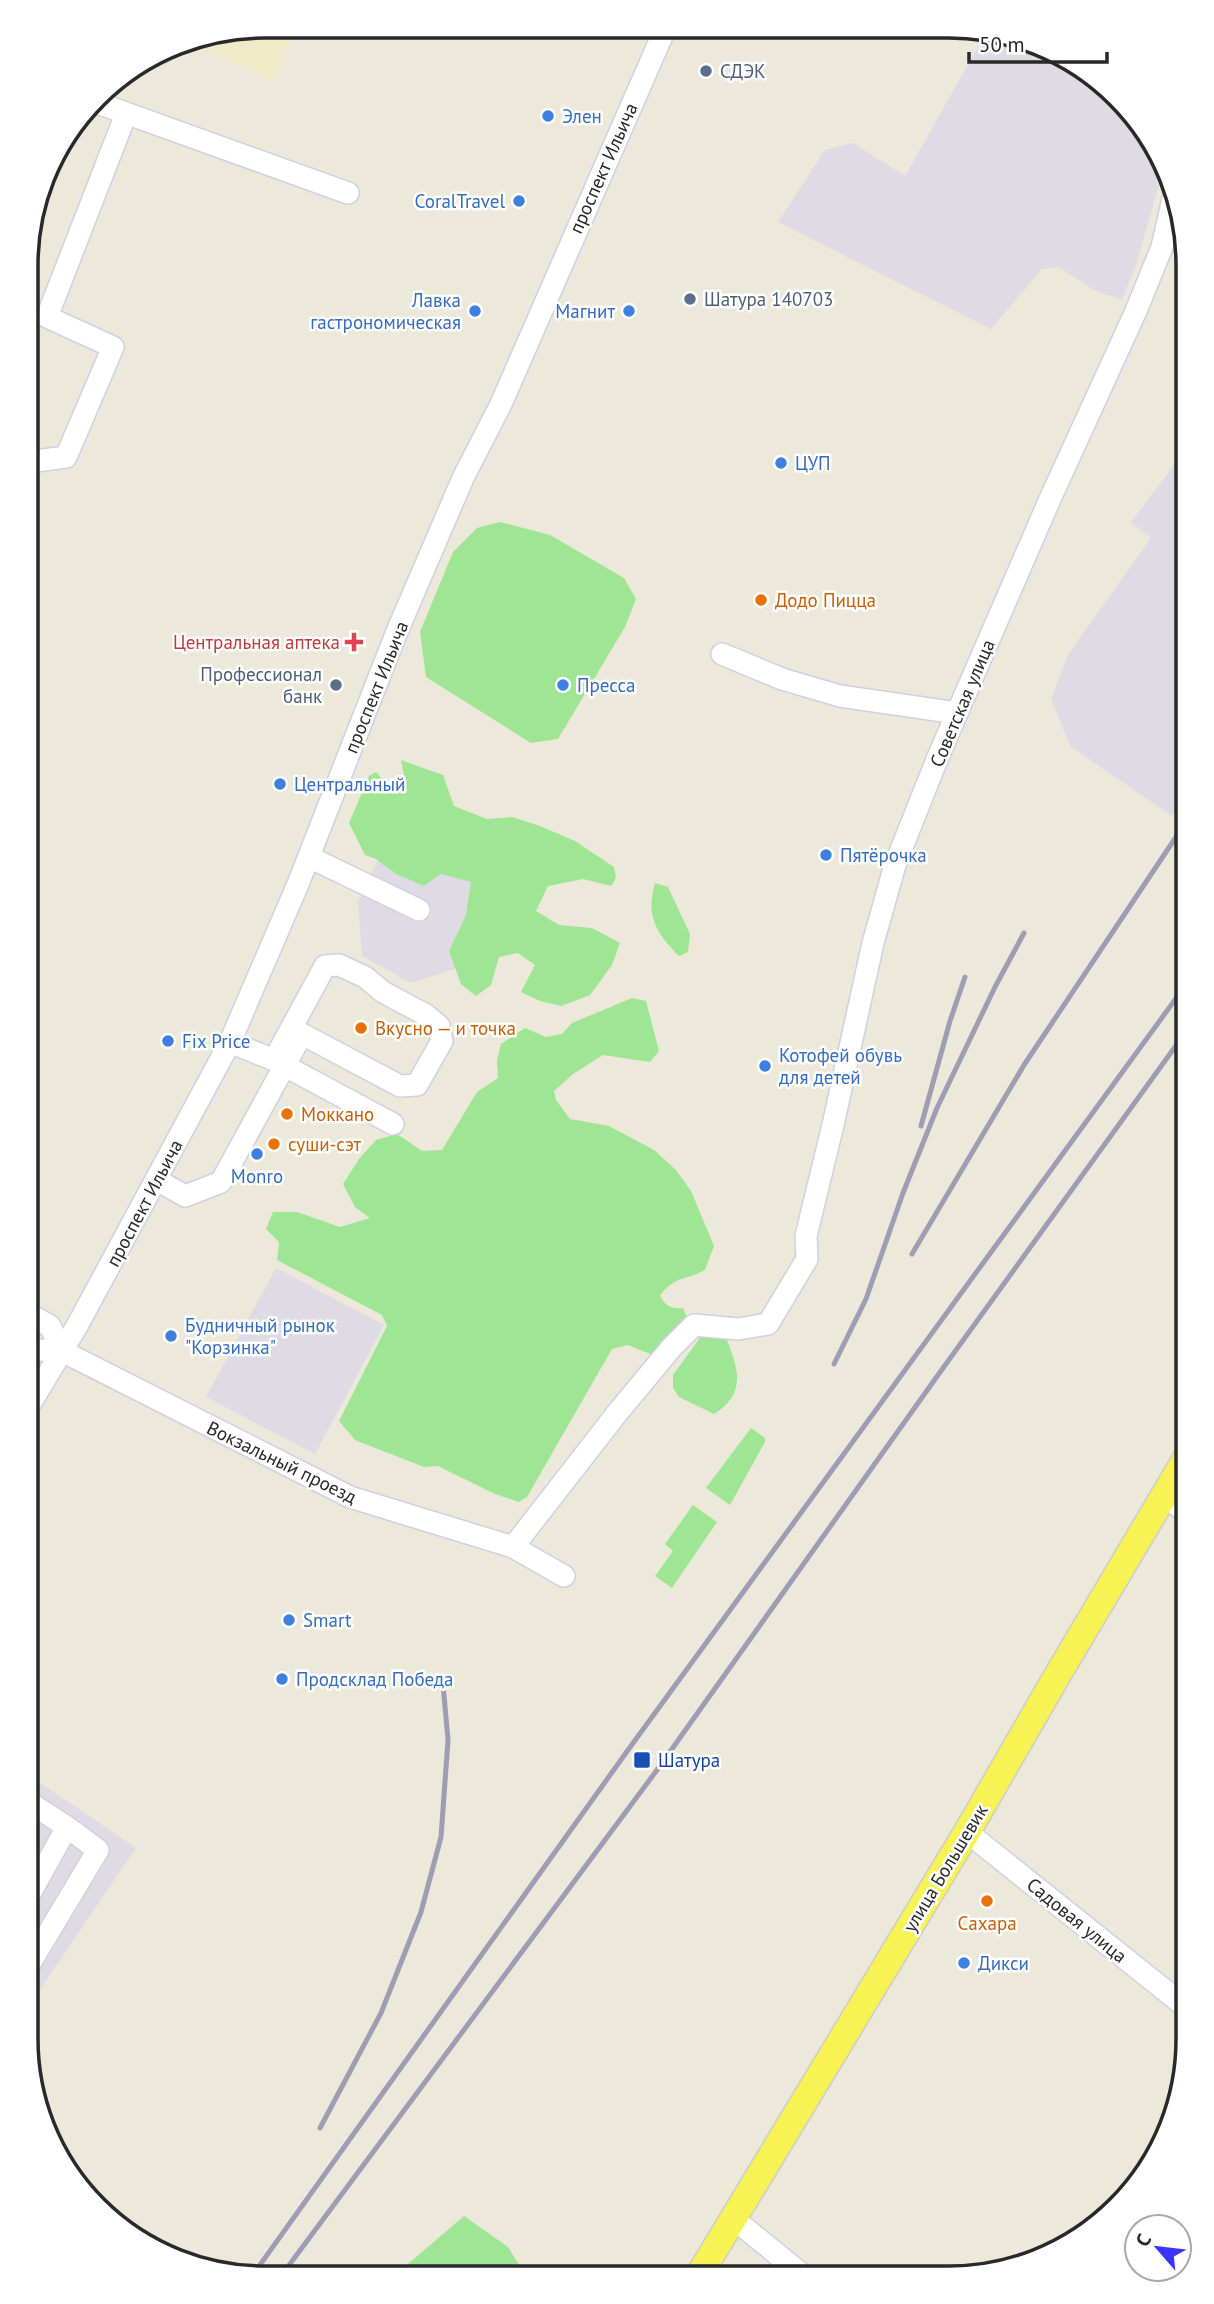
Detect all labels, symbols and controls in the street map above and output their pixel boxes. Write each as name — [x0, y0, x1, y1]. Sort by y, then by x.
scale bar — [969, 21, 1107, 65]
text: 50 m — [979, 31, 1025, 58]
place label: СДЭК — [720, 59, 766, 83]
marker: СДЭК — [698, 63, 714, 79]
street label: проспект Ильича — [563, 99, 643, 237]
place label: Элен — [562, 104, 602, 128]
marker: Элен — [540, 108, 556, 124]
place label: CoralTravel — [415, 189, 505, 213]
marker: CoralTravel — [511, 193, 527, 209]
place label: Шатура 140703 — [704, 287, 833, 311]
place label: Лавка гастрономическая — [310, 288, 461, 334]
marker: Шатура 140703 — [682, 291, 698, 307]
place label: Магнит — [555, 299, 615, 323]
marker: Лавка гастрономическая — [467, 303, 483, 319]
marker: Магнит — [621, 303, 637, 319]
place label: ЦУП — [795, 451, 831, 475]
marker: ЦУП — [773, 455, 789, 471]
place label: Додо Пицца — [775, 588, 876, 612]
marker: Додо Пицца — [753, 592, 769, 608]
street label: проспект Ильича — [339, 617, 413, 757]
place label: Центральная аптека — [173, 630, 340, 654]
marker: Центральная аптека — [346, 634, 362, 650]
street label: Советская улица — [924, 636, 1000, 770]
place label: Профессионал банк — [200, 662, 322, 708]
place label: Пресса — [577, 673, 635, 697]
marker: Профессионал банк — [328, 677, 344, 693]
marker: Пресса — [555, 677, 571, 693]
place label: Центральный — [294, 772, 405, 796]
marker: Центральный — [272, 776, 288, 792]
place label: Пятёрочка — [840, 843, 927, 867]
marker: Пятёрочка — [818, 847, 834, 863]
place label: Вкусно — и точка — [375, 1016, 516, 1040]
marker: Вкусно — и точка — [353, 1020, 369, 1036]
place label: Fix Price — [182, 1029, 251, 1053]
marker: Fix Price — [160, 1033, 176, 1049]
place label: Котофей обувь для детей — [779, 1043, 902, 1089]
marker: Котофей обувь для детей — [757, 1058, 773, 1074]
place label: Моккано — [301, 1102, 374, 1126]
marker: Моккано — [279, 1106, 295, 1122]
place label: суши-сэт — [288, 1132, 361, 1156]
street label: проспект Ильича — [100, 1135, 188, 1271]
marker: суши-сэт — [266, 1136, 282, 1152]
marker: Monro — [249, 1146, 265, 1162]
place label: Monro — [231, 1164, 283, 1188]
place label: Будничный рынок "Корзинка" — [185, 1313, 335, 1359]
marker: Будничный рынок "Корзинка" — [163, 1328, 179, 1344]
street label: Вокзальный проезд — [203, 1415, 361, 1509]
place label: Smart — [303, 1608, 352, 1632]
marker: Smart — [281, 1612, 297, 1628]
place label: Продсклад Победа — [296, 1667, 454, 1691]
marker: Продсклад Победа — [274, 1671, 290, 1687]
place label: Шатура — [658, 1748, 720, 1772]
marker: Шатура — [632, 1750, 652, 1770]
street label: улица Большевик — [897, 1800, 993, 1936]
street label: Садовая улица — [1022, 1872, 1132, 1968]
marker: Сахара — [979, 1893, 995, 1909]
place label: Сахара — [957, 1911, 1017, 1935]
place label: Дикси — [978, 1951, 1029, 1975]
marker: Дикси — [956, 1955, 972, 1971]
north arrow — [1123, 2213, 1193, 2283]
text: С — [1130, 2229, 1156, 2250]

